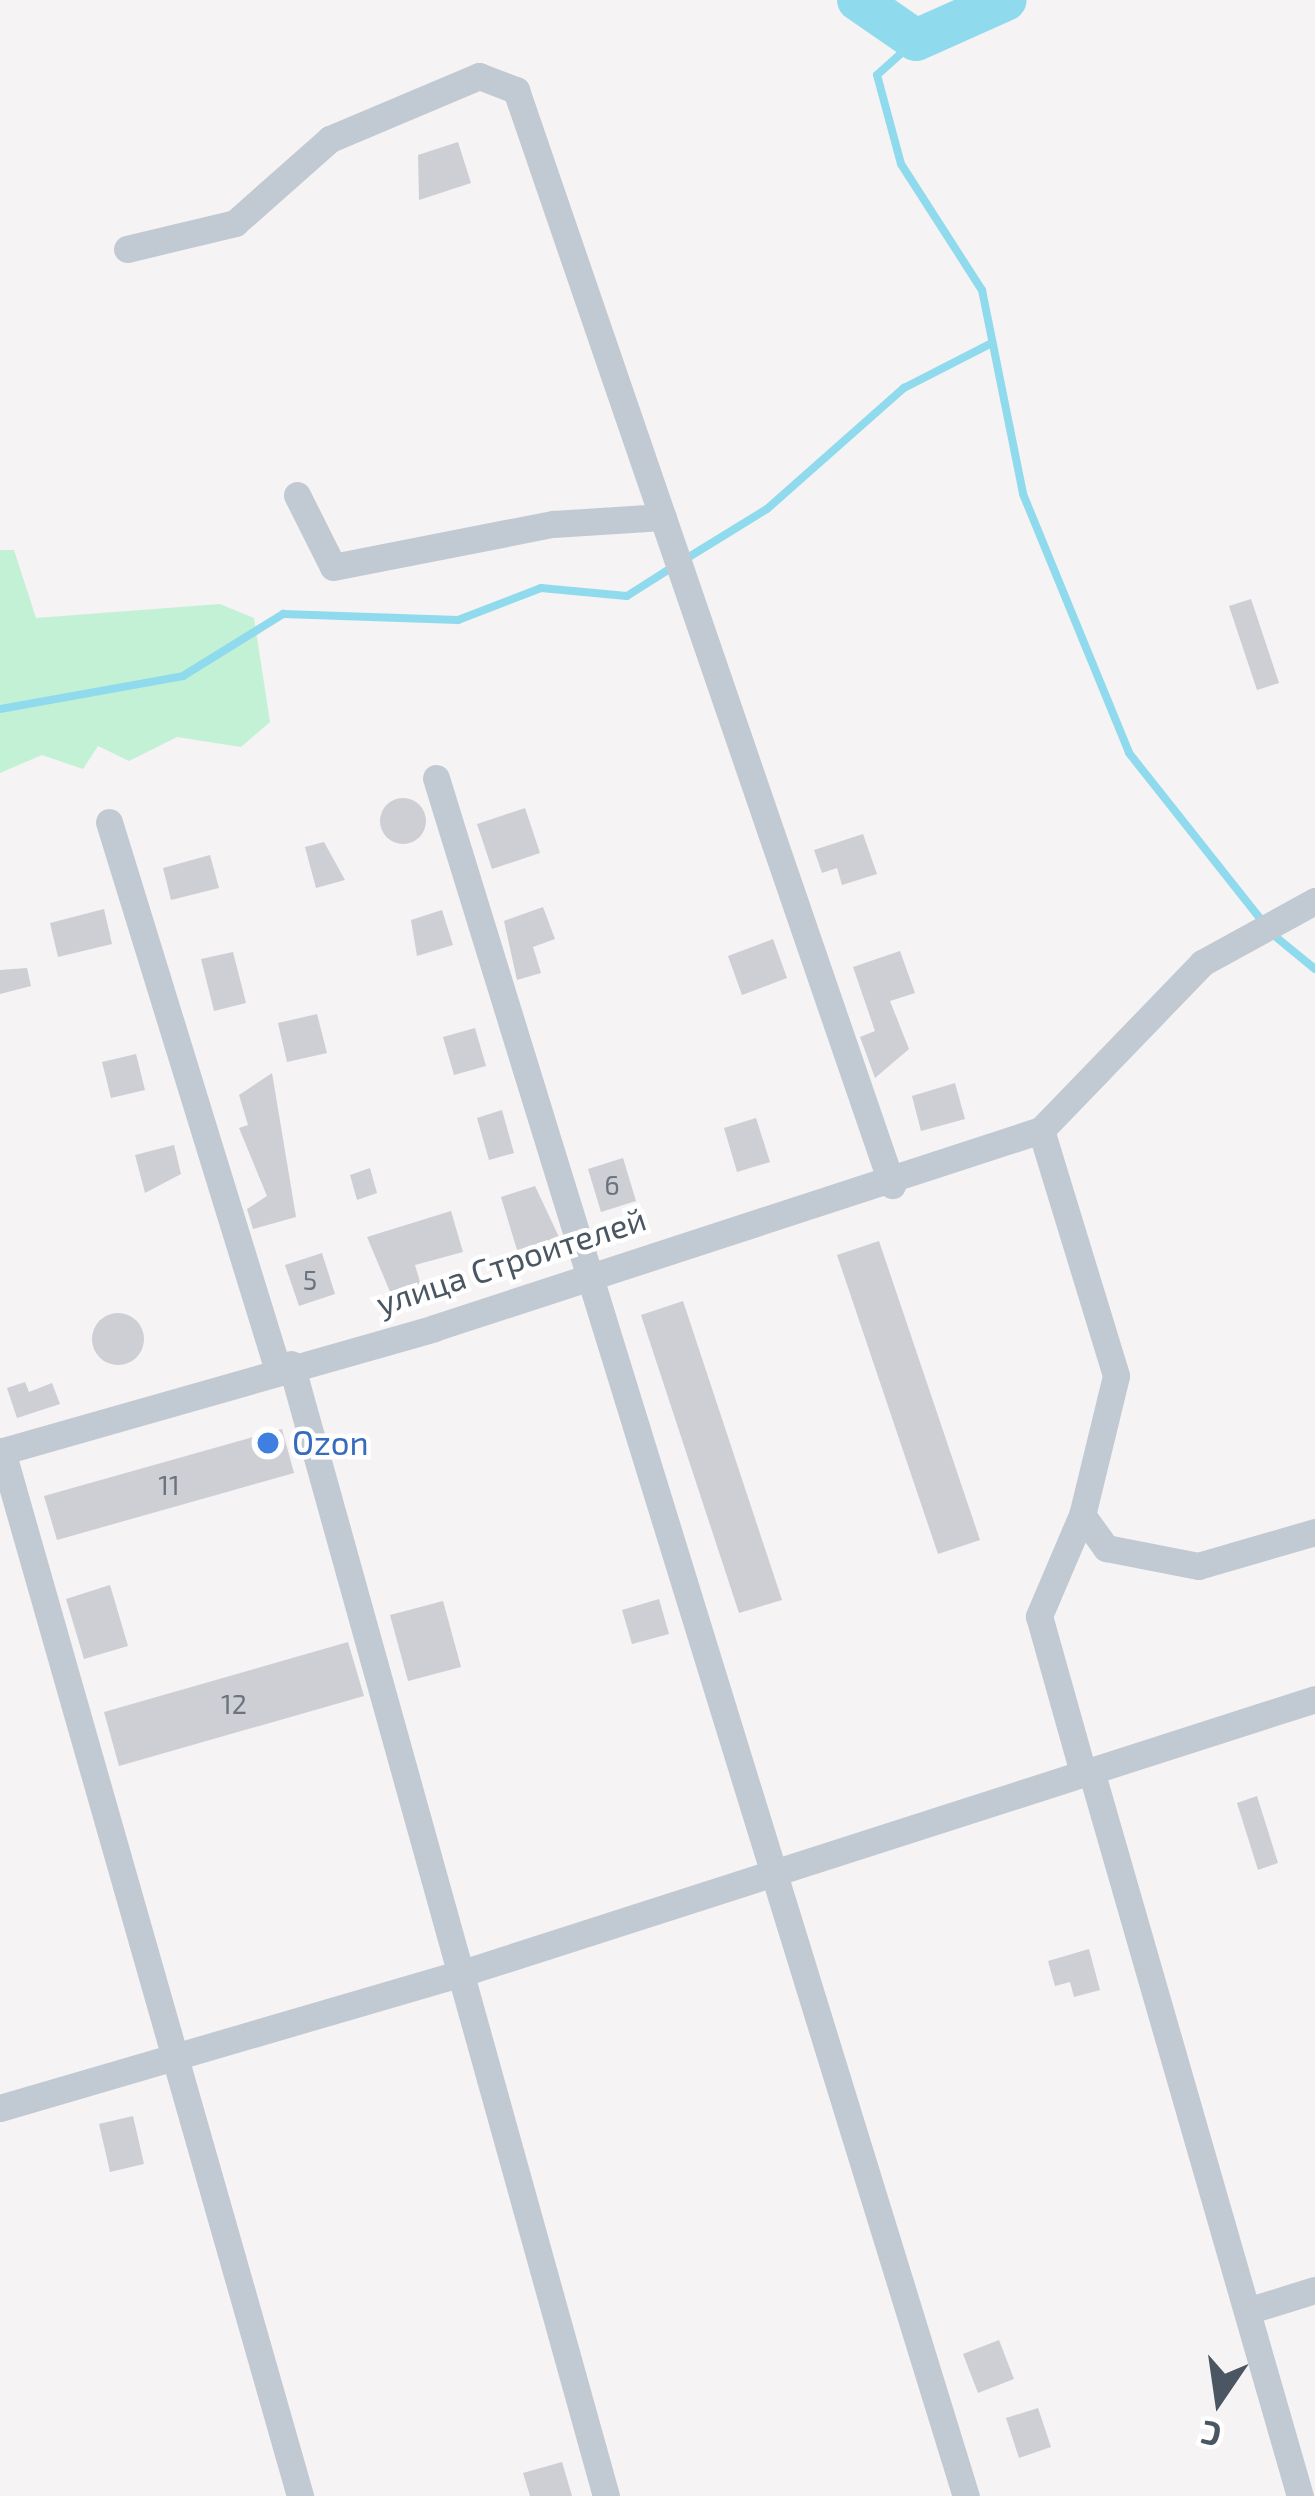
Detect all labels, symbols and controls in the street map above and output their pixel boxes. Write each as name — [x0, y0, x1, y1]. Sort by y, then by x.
house number: 6 — [604, 1169, 620, 1201]
street label: улица Строителей — [371, 1199, 651, 1323]
house number: 5 — [303, 1264, 317, 1296]
place label: Ozon — [292, 1423, 369, 1463]
marker: Ozon — [255, 1430, 281, 1456]
house number: 11 — [158, 1469, 180, 1501]
house number: 12 — [221, 1688, 247, 1720]
north arrow — [1159, 2340, 1279, 2460]
text: С — [1197, 2413, 1225, 2457]

